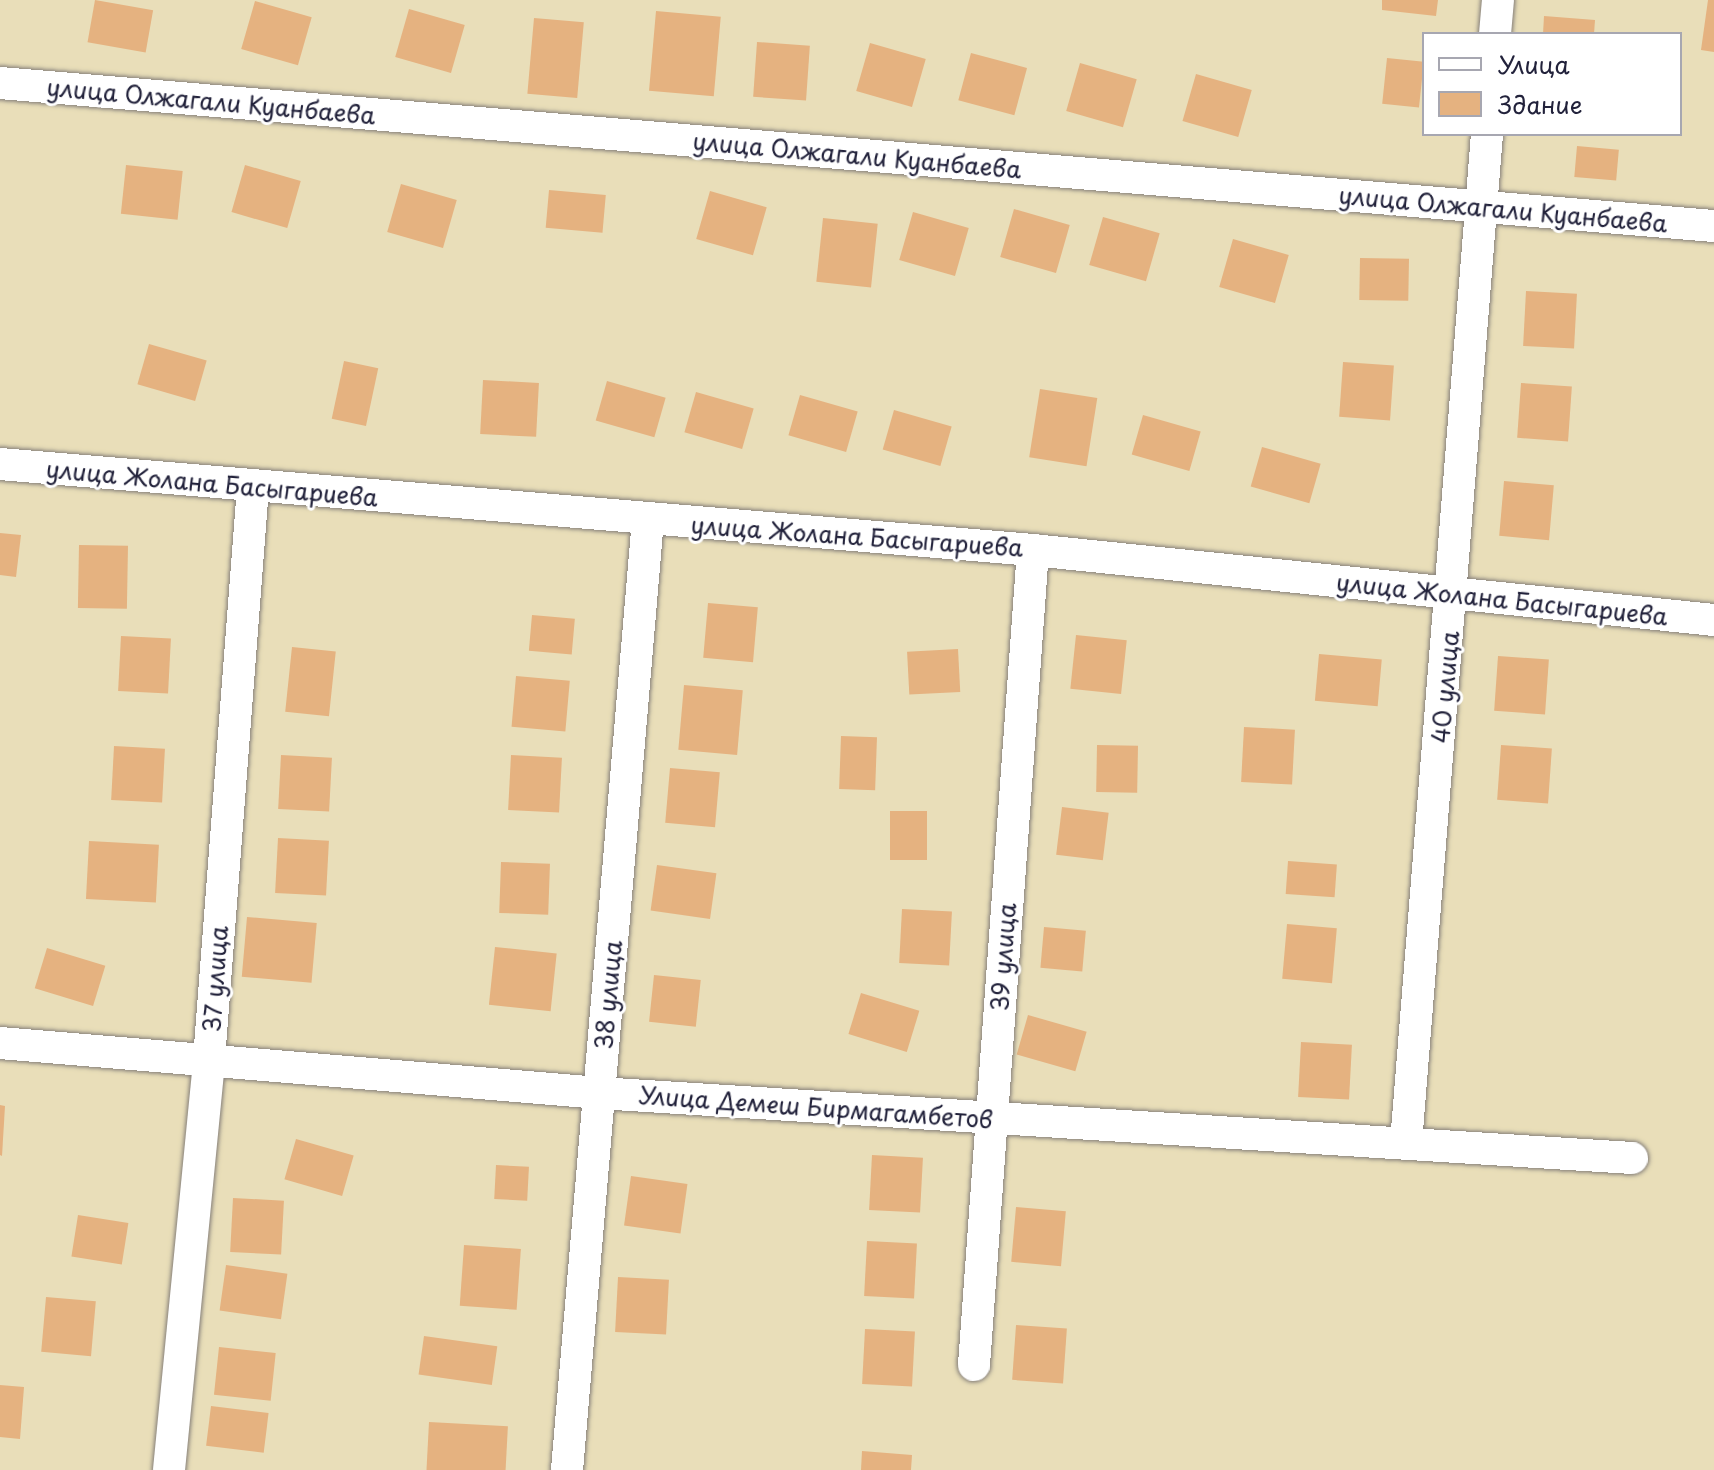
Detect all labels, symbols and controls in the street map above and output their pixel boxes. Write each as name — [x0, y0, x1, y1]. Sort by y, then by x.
legend — [1422, 32, 1682, 136]
text: Улица — [1498, 46, 1570, 82]
street label: улица Олжагали Куанбаева — [44, 72, 378, 130]
text: Здание — [1498, 86, 1583, 122]
street label: улица Олжагали Куанбаева — [690, 126, 1024, 184]
street label: улица Олжагали Куанбаева — [1336, 180, 1670, 238]
street label: улица Жолана Басыгариева — [44, 454, 380, 512]
street label: улица Жолана Басыгариева — [689, 510, 1025, 562]
street label: улица Жолана Басыгариева — [1334, 567, 1670, 631]
street label: 40 улица — [1426, 629, 1464, 745]
street label: 39 улица — [985, 902, 1021, 1012]
street label: 37 улица — [197, 924, 233, 1034]
street label: 38 улица — [589, 939, 627, 1051]
street label: Улица Демеш Бирмагамбетов — [637, 1080, 995, 1134]

